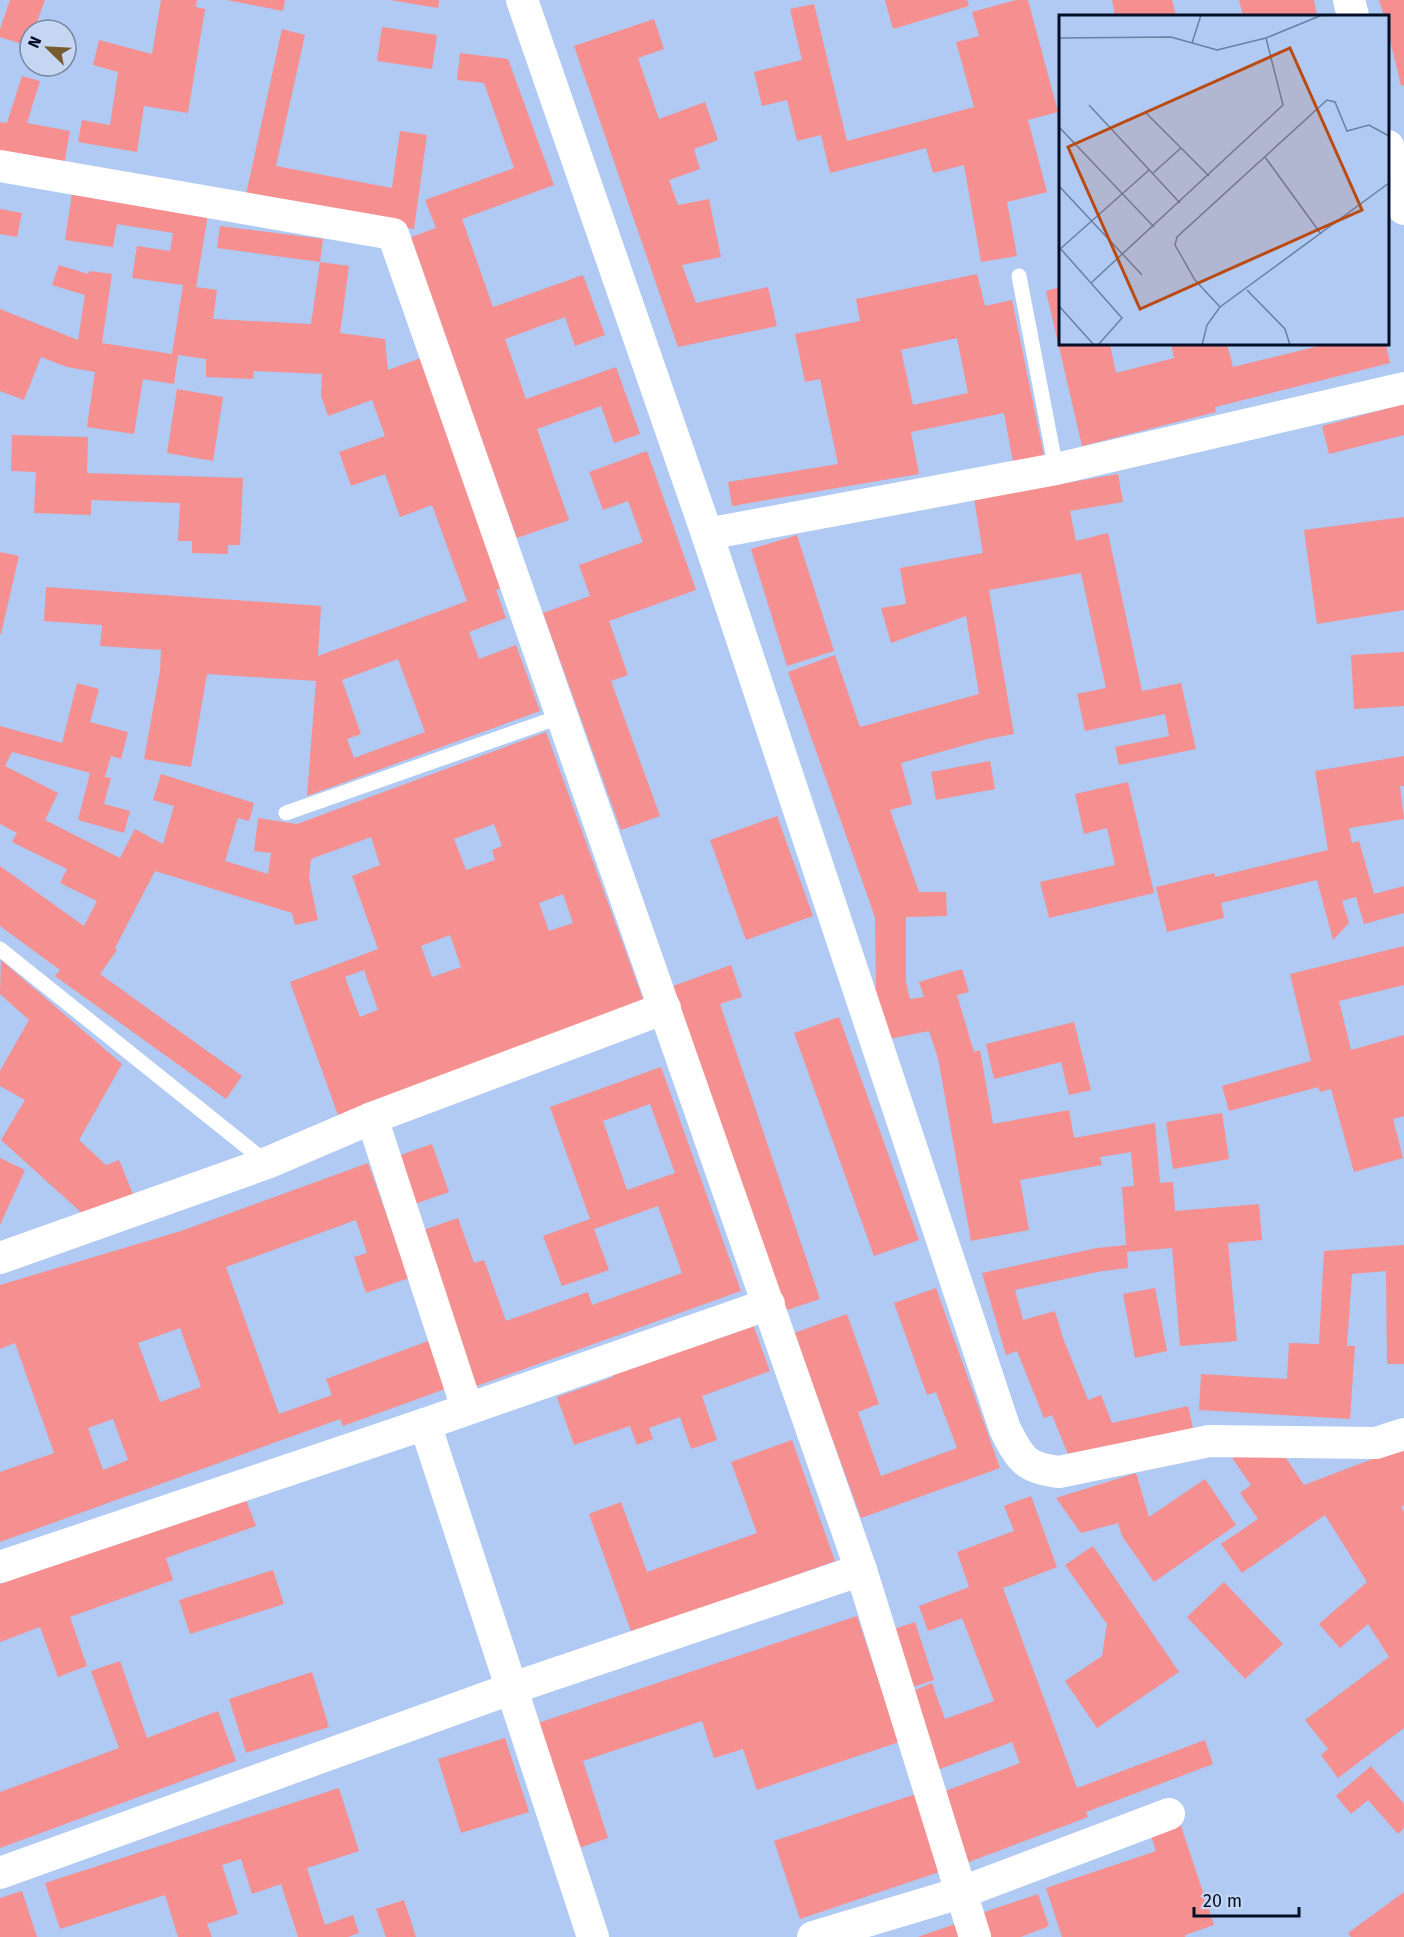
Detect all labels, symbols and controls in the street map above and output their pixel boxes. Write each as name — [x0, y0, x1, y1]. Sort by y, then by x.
inset map — [1059, 15, 1389, 345]
north arrow — [18, 18, 78, 78]
text: N — [24, 33, 46, 51]
scale bar — [1194, 1880, 1299, 1918]
text: 20 m — [1203, 1890, 1242, 1912]

